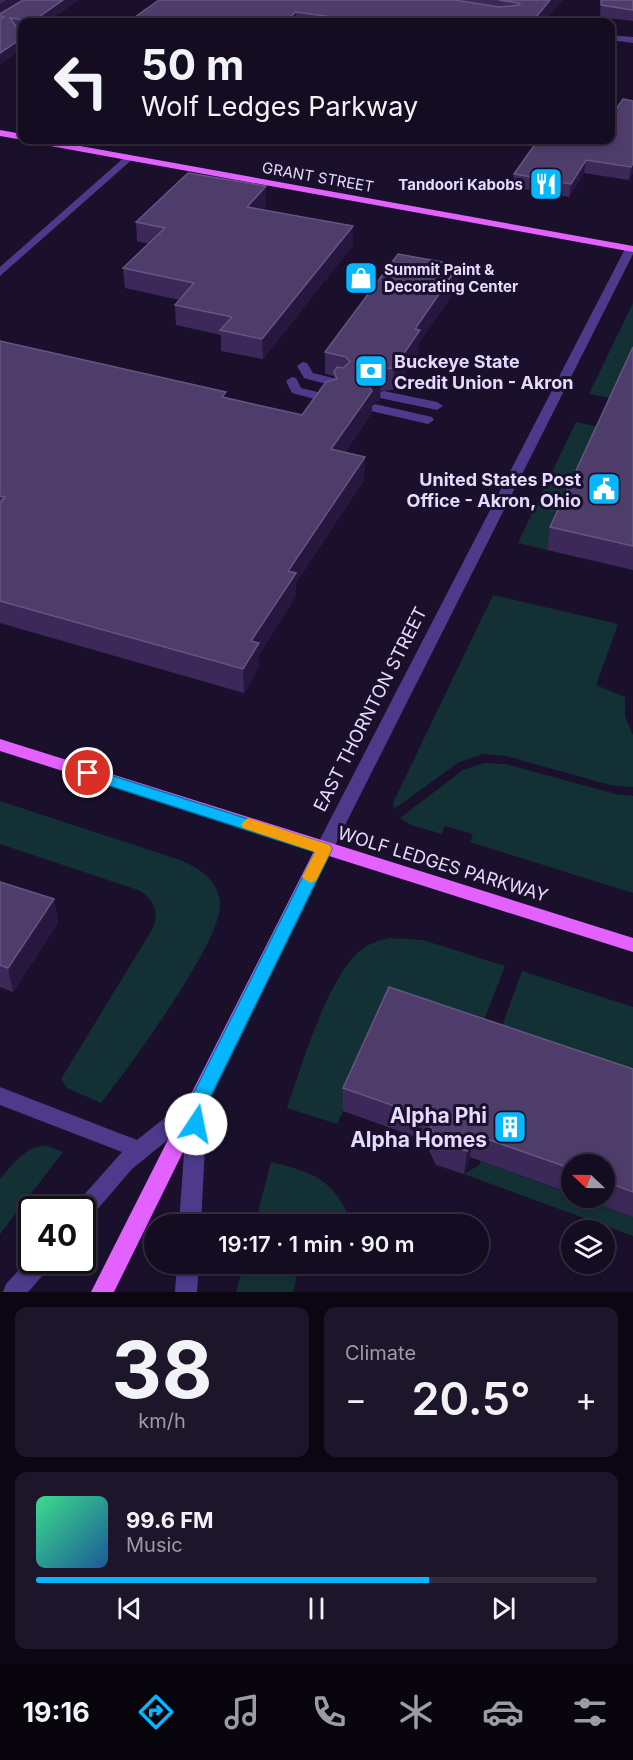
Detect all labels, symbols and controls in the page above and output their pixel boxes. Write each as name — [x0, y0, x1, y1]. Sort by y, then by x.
text: 50 m — [141, 39, 244, 90]
icon: left — [42, 42, 120, 120]
text: Wolf Ledges Parkway — [141, 90, 418, 123]
street label: GRANT STREET — [261, 158, 375, 196]
restaurant icon: Tandoori Kabobs — [528, 166, 564, 202]
place label: Tandoori Kabobs — [398, 175, 523, 194]
shop icon: Summit Paint & Decorating Center — [343, 260, 379, 296]
place label: Summit Paint & Decorating Center — [384, 260, 518, 296]
place label: Buckeye State Credit Union - Akron — [394, 351, 573, 393]
bank icon: Buckeye State Credit Union - Akron — [353, 353, 389, 389]
place label: United States Post Office - Akron, Ohio — [407, 469, 581, 511]
public building icon: United States Post Office - Akron, Ohio — [586, 471, 622, 507]
street label: EAST THORNTON STREET — [309, 603, 431, 815]
pin — [62, 747, 113, 798]
icon: arrive — [71, 756, 104, 789]
street label: WOLF LEDGES PARKWAY — [335, 822, 551, 906]
position arrow — [164, 1092, 228, 1156]
place label: Alpha Phi Alpha Homes — [350, 1103, 487, 1152]
building icon: Alpha Phi Alpha Homes — [492, 1109, 528, 1145]
north arrow — [561, 1154, 615, 1208]
map controls — [561, 1154, 615, 1274]
speed limit sign: 40 — [18, 1196, 96, 1274]
button: layers — [561, 1220, 615, 1274]
text: 19:17 · 1 min · 90 m — [218, 1231, 415, 1257]
text: 38 — [111, 1322, 213, 1417]
text: Climate — [345, 1341, 416, 1365]
text: 20.5° — [411, 1371, 531, 1426]
text: − — [345, 1379, 367, 1419]
text: + — [575, 1379, 597, 1419]
text: km/h — [138, 1409, 186, 1433]
text: 99.6 FM — [126, 1507, 214, 1533]
text: Music — [126, 1533, 183, 1557]
icon: previous — [113, 1592, 146, 1625]
icon: pause — [300, 1592, 333, 1625]
icon: next — [487, 1592, 520, 1625]
icon: directions — [135, 1691, 177, 1733]
icon: music — [221, 1691, 263, 1733]
icon: phone — [308, 1691, 350, 1733]
icon: climate — [395, 1691, 437, 1733]
icon: car — [482, 1691, 524, 1733]
icon: filters — [569, 1691, 611, 1733]
text: 19:16 — [22, 1696, 90, 1729]

